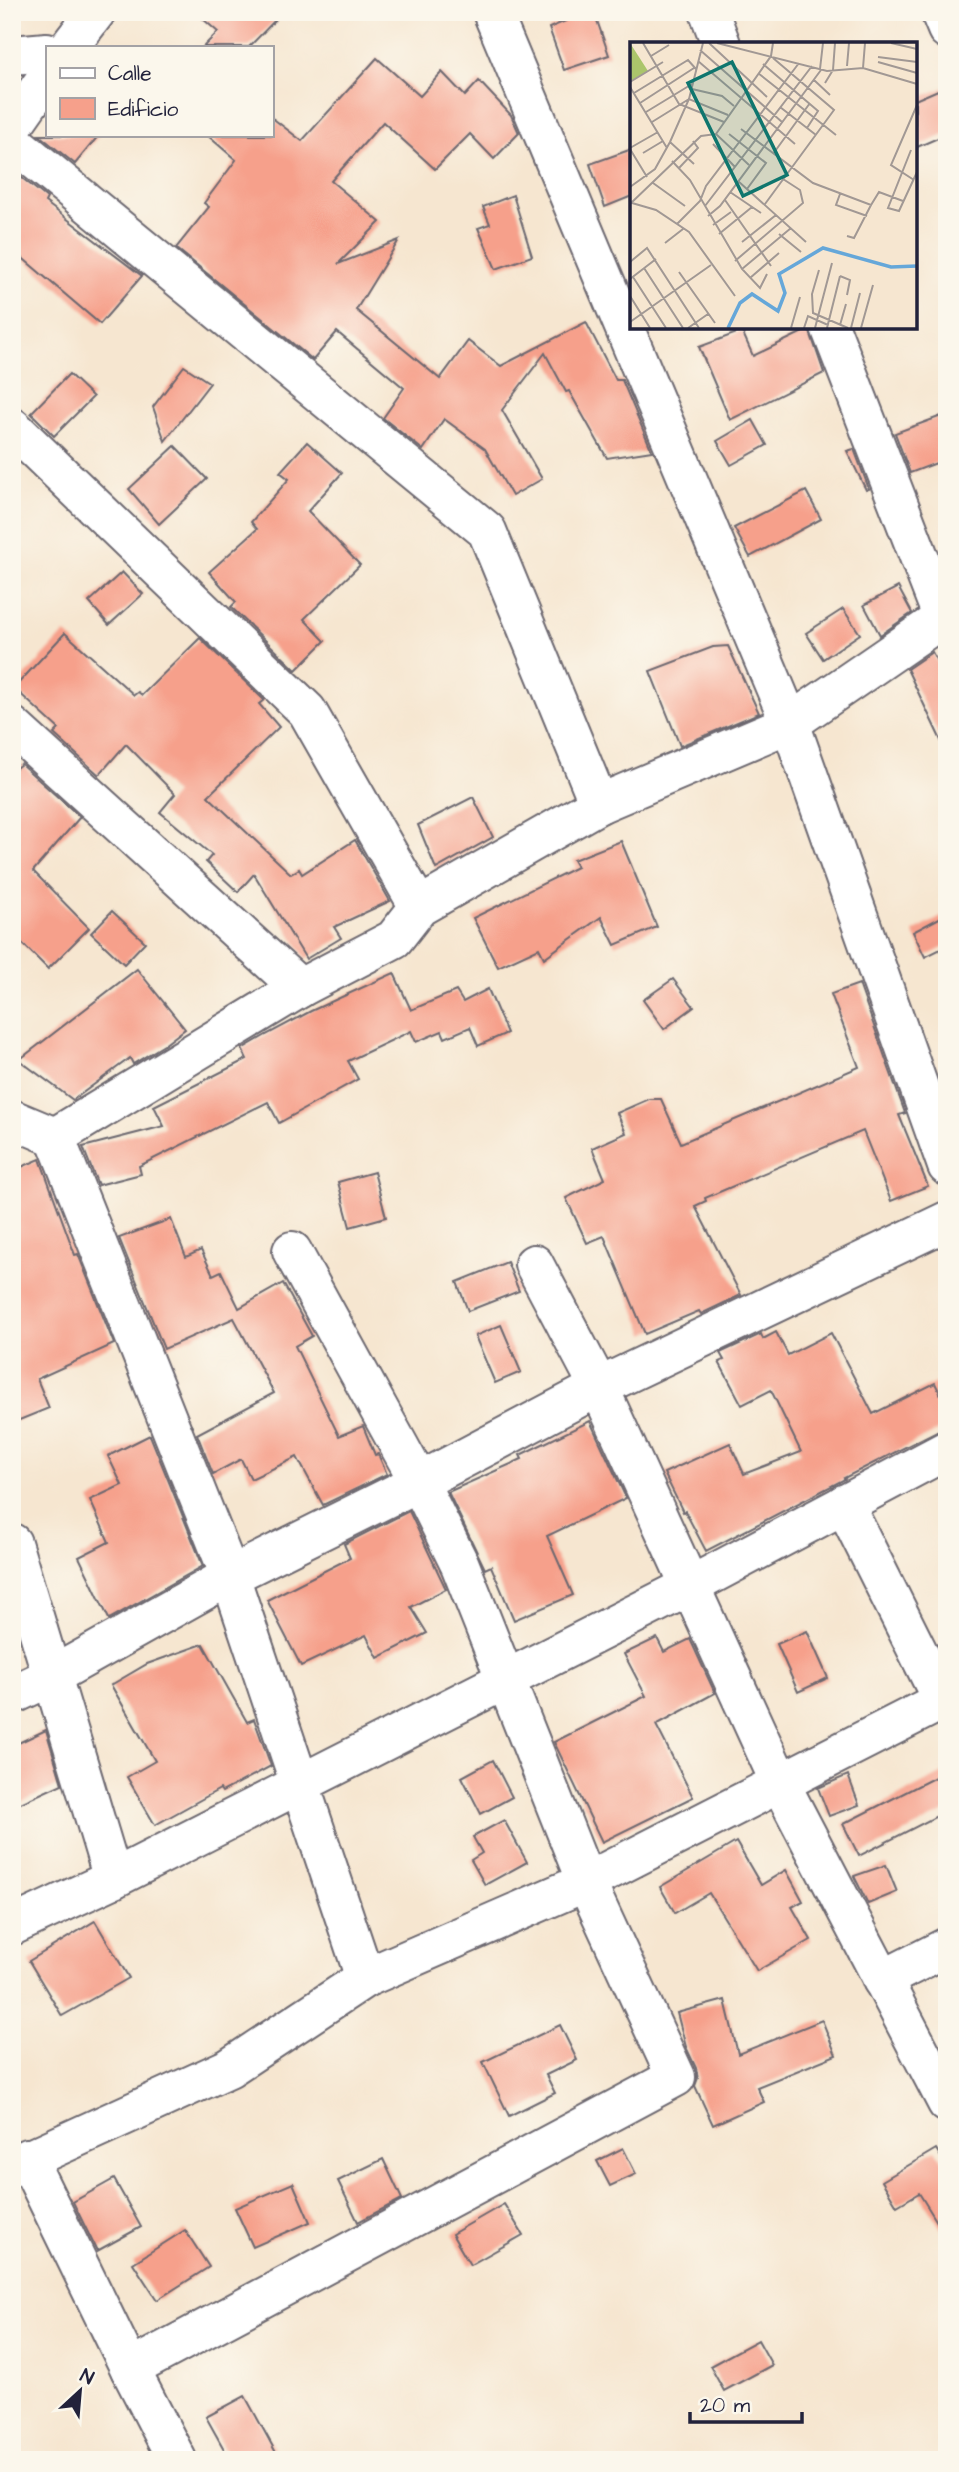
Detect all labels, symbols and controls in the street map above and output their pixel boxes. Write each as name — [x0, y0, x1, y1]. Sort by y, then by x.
inset map — [630, 42, 917, 329]
legend — [46, 46, 273, 136]
text: Calle — [108, 59, 152, 88]
text: Edificio — [108, 95, 178, 124]
north arrow — [46, 2356, 116, 2426]
text: N — [76, 2362, 98, 2392]
scale bar — [690, 2381, 802, 2425]
text: 20 m — [700, 2391, 751, 2420]

